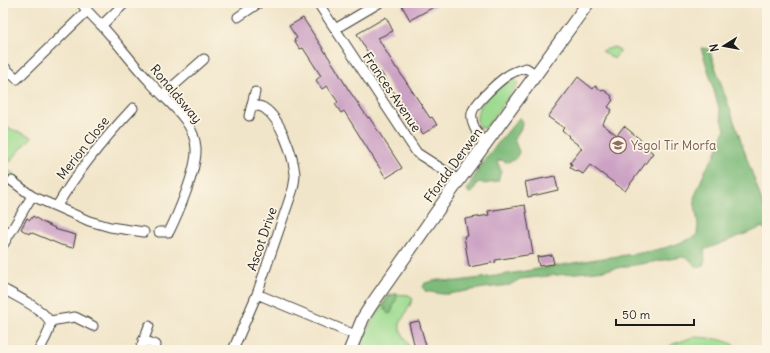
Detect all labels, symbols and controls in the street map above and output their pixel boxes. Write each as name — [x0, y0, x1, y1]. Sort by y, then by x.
north arrow — [704, 26, 744, 66]
text: N — [707, 43, 722, 53]
street label: Frances Avenue — [359, 49, 425, 135]
street label: Ronaldsway — [146, 61, 206, 127]
street label: Merion Close — [53, 113, 113, 183]
street label: Ffordd Derwen — [420, 124, 486, 206]
school or university icon: Ysgol Tir Morfa — [608, 135, 628, 155]
place label: Ysgol Tir Morfa — [631, 137, 716, 154]
street label: Ascot Drive — [243, 205, 281, 273]
scale bar — [616, 301, 694, 327]
text: 50 m — [622, 307, 651, 322]

